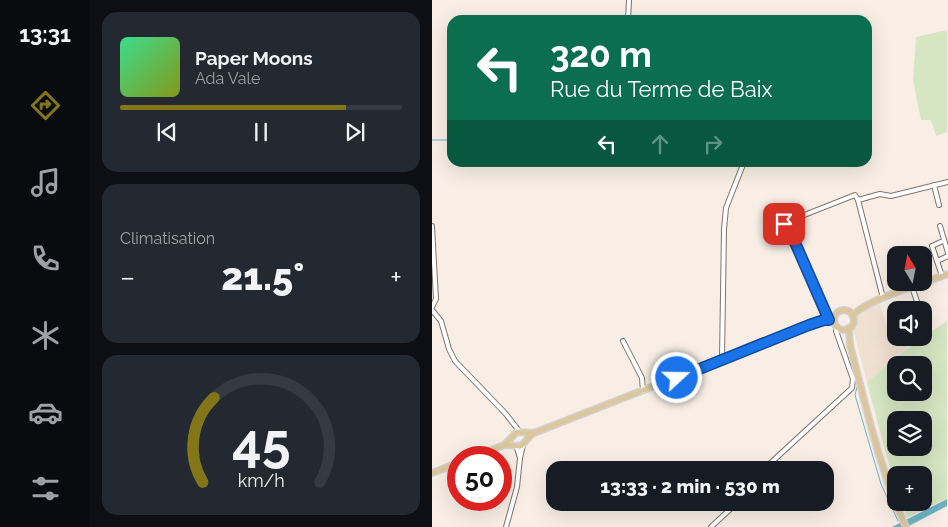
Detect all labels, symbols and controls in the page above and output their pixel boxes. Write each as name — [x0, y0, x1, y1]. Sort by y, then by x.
text: 13:31 — [19, 21, 71, 47]
text: 320 m — [550, 34, 652, 75]
icon: left — [467, 35, 532, 100]
text: Paper Moons — [195, 47, 313, 69]
text: Ada Vale — [195, 69, 260, 88]
text: Rue du Terme de Baix — [550, 76, 773, 102]
icon: directions — [28, 88, 63, 123]
icon: previous — [153, 118, 181, 146]
icon: pause — [247, 118, 275, 146]
icon: next — [341, 118, 369, 146]
icon: left — [593, 130, 621, 158]
icon: ahead — [646, 130, 674, 158]
icon: right — [699, 130, 727, 158]
icon: music — [28, 165, 63, 200]
pin — [763, 203, 805, 245]
icon: arrive — [770, 210, 798, 238]
text: Climatisation — [120, 229, 215, 248]
icon: phone — [28, 241, 63, 276]
north arrow — [887, 246, 932, 291]
map controls — [887, 246, 932, 511]
text: 21.5° — [221, 254, 304, 299]
text: − — [120, 261, 135, 294]
text: + — [390, 261, 402, 294]
button: sound — [887, 301, 932, 346]
icon: climate — [28, 318, 63, 353]
position arrow — [650, 351, 702, 403]
button: search — [887, 356, 932, 401]
icon: car — [28, 395, 63, 430]
button: layers — [887, 411, 932, 456]
text: 45 — [232, 412, 290, 473]
speed limit sign: 50 — [447, 446, 512, 511]
button: + — [887, 466, 932, 511]
text: km/h — [237, 470, 285, 491]
icon: filters — [28, 471, 63, 506]
text: 13:33 · 2 min · 530 m — [600, 475, 780, 497]

